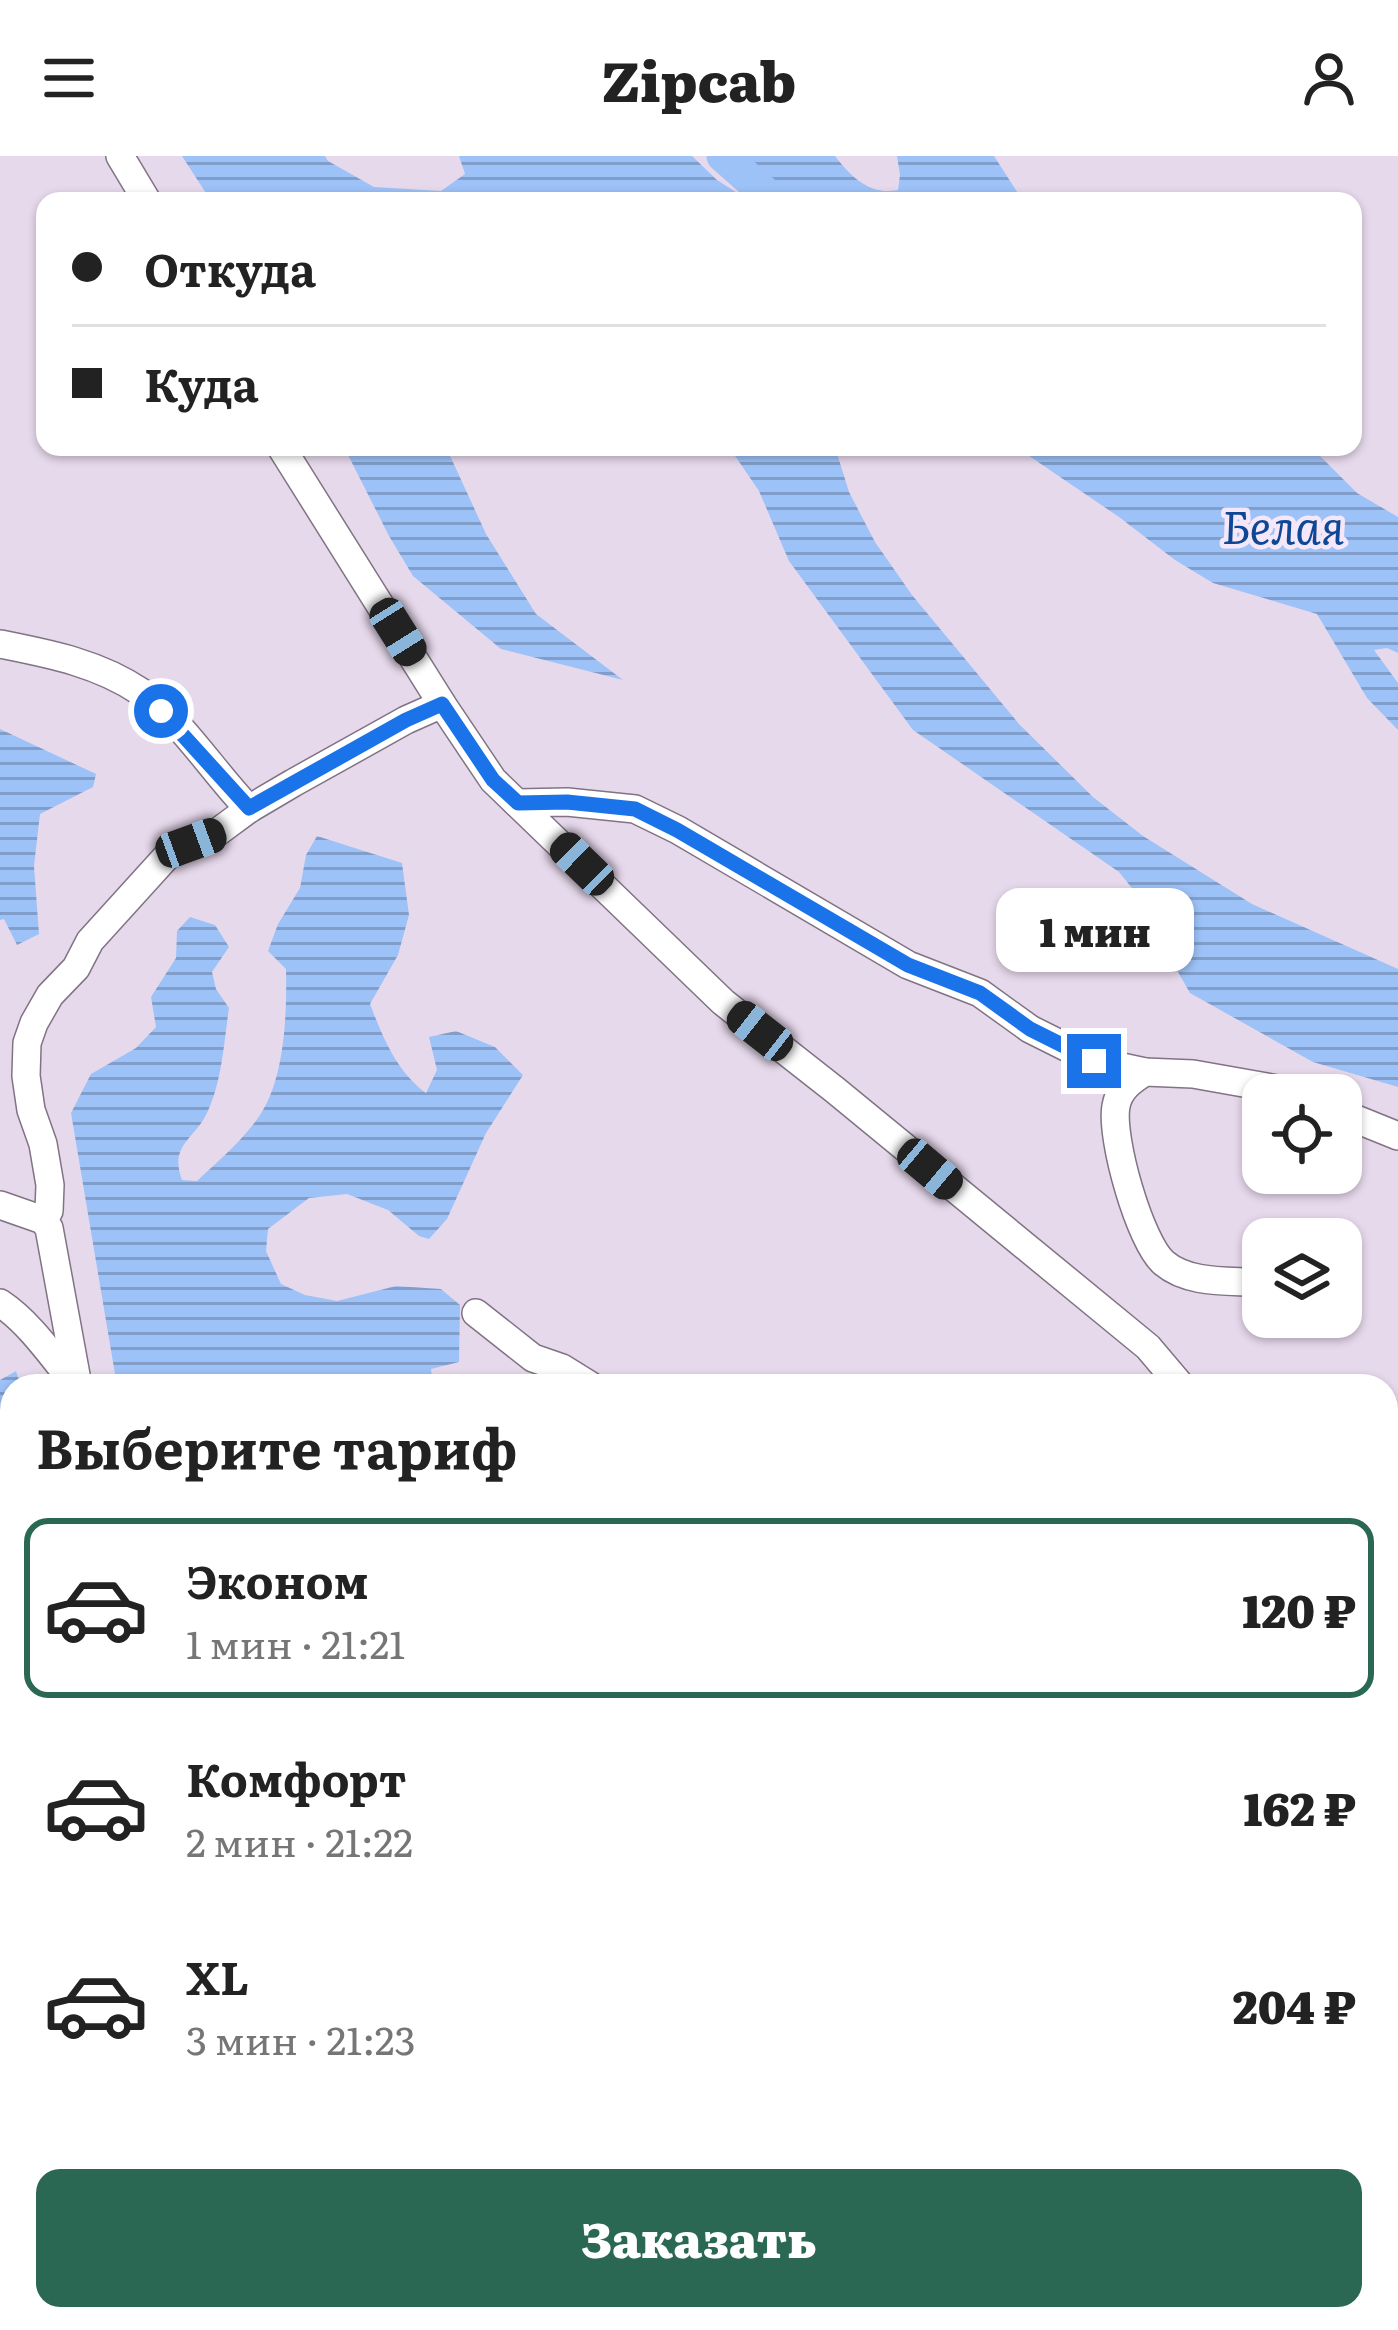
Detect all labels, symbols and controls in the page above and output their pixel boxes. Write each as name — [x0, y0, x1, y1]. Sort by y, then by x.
text: Zipcab — [602, 38, 796, 119]
icon: menu — [36, 45, 102, 111]
icon: person — [1296, 45, 1362, 111]
text: Откуда — [144, 234, 316, 301]
text: Куда — [144, 349, 259, 416]
water label: Белая — [1222, 491, 1344, 558]
car — [364, 592, 432, 672]
route start — [134, 684, 188, 738]
car — [151, 814, 231, 872]
car — [544, 826, 620, 902]
callout: 1 мин — [995, 887, 1193, 971]
text: 1 мин — [1039, 901, 1151, 959]
car — [721, 995, 799, 1067]
route end — [1067, 1034, 1121, 1088]
map controls — [1242, 1074, 1362, 1338]
button: locate — [1242, 1074, 1362, 1194]
car — [891, 1132, 969, 1206]
button: layers — [1242, 1218, 1362, 1338]
text: Выберите тариф — [36, 1405, 517, 1486]
text: Эконом — [186, 1546, 369, 1613]
icon: car — [42, 1554, 150, 1662]
text: 120 ₽ — [1242, 1575, 1356, 1642]
text: 1 мин · 21:21 — [186, 1613, 405, 1671]
text: Комфорт — [186, 1744, 407, 1811]
icon: car — [42, 1752, 150, 1860]
text: 162 ₽ — [1244, 1773, 1356, 1840]
text: 2 мин · 21:22 — [186, 1811, 413, 1869]
text: XL — [186, 1942, 249, 2009]
icon: car — [42, 1950, 150, 2058]
text: 204 ₽ — [1233, 1971, 1356, 2038]
text: 3 мин · 21:23 — [186, 2009, 416, 2067]
button: Заказать — [36, 2169, 1362, 2307]

